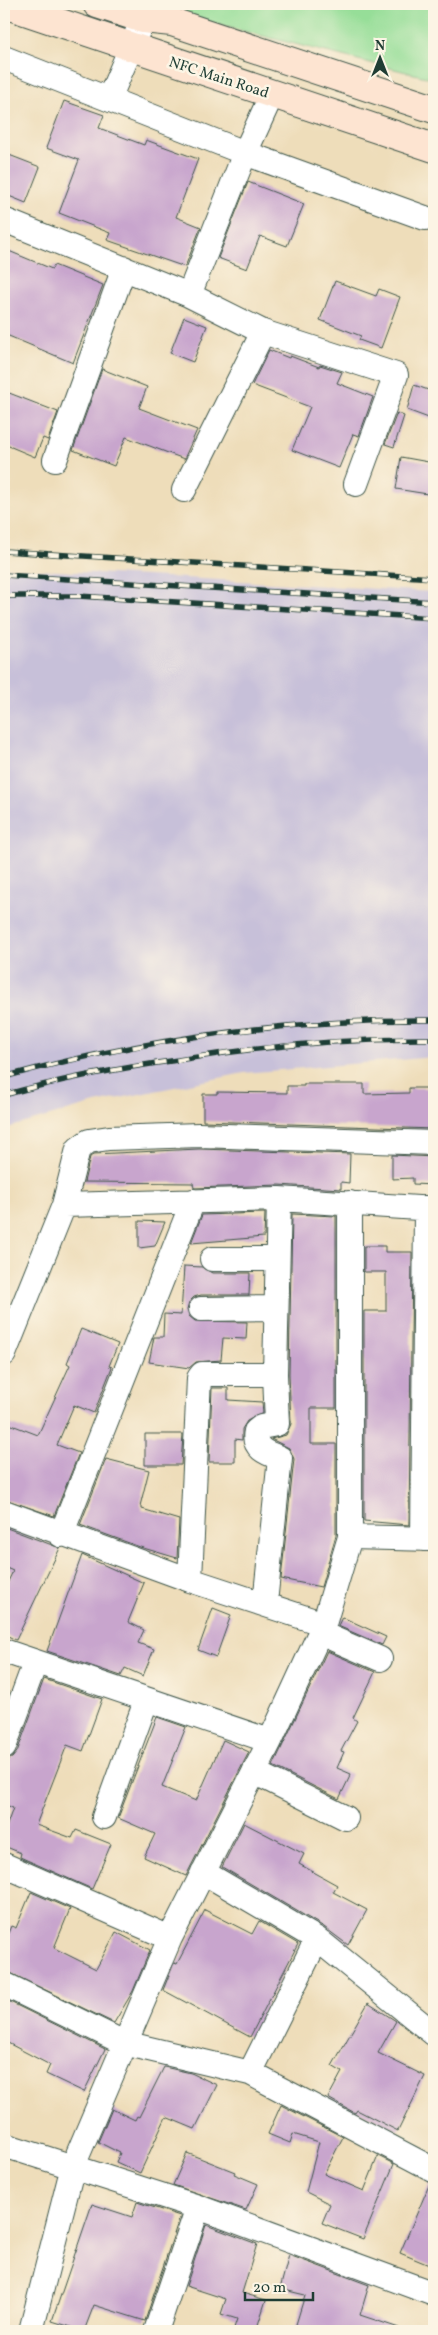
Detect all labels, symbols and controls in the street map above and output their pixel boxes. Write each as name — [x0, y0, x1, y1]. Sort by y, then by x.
north arrow — [356, 32, 406, 82]
text: N — [375, 37, 385, 56]
street label: NFC Main Road — [166, 52, 271, 105]
scale bar — [245, 2270, 313, 2302]
text: 20 m — [253, 2278, 286, 2299]

